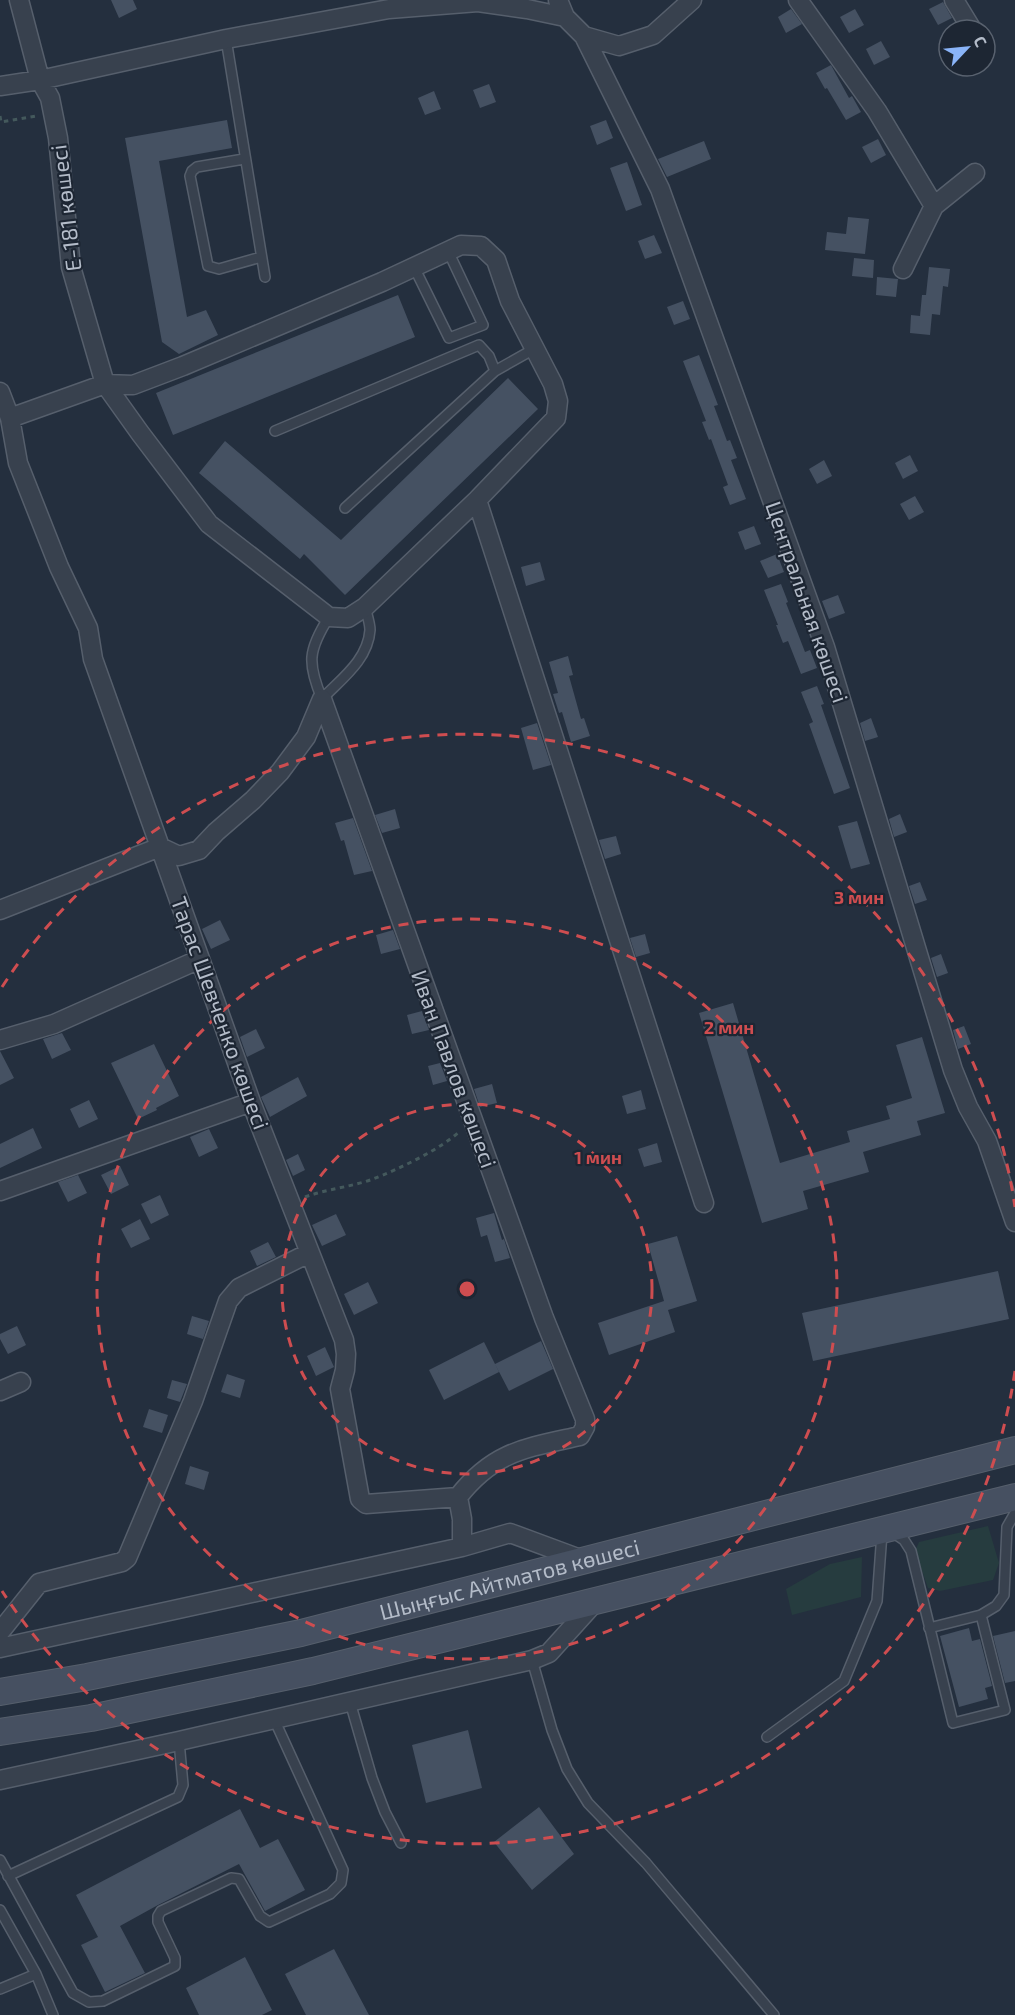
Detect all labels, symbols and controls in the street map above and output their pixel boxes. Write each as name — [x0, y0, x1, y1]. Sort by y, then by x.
north arrow — [937, 18, 997, 78]
text: С — [970, 33, 992, 50]
street label: Е-181 көшесі — [44, 143, 86, 273]
street label: Центральная көшесі — [761, 498, 855, 706]
text: 3 мин — [834, 886, 884, 908]
street label: Тарас Шевченко көшесі — [167, 893, 275, 1133]
street label: Иван Павлов көшесі — [407, 966, 503, 1171]
text: 2 мин — [704, 1016, 754, 1038]
text: 1 мин — [574, 1146, 622, 1168]
centre of rings — [457, 1279, 477, 1299]
street label: Шыңғыс Айтматов көшесі — [376, 1533, 642, 1624]

